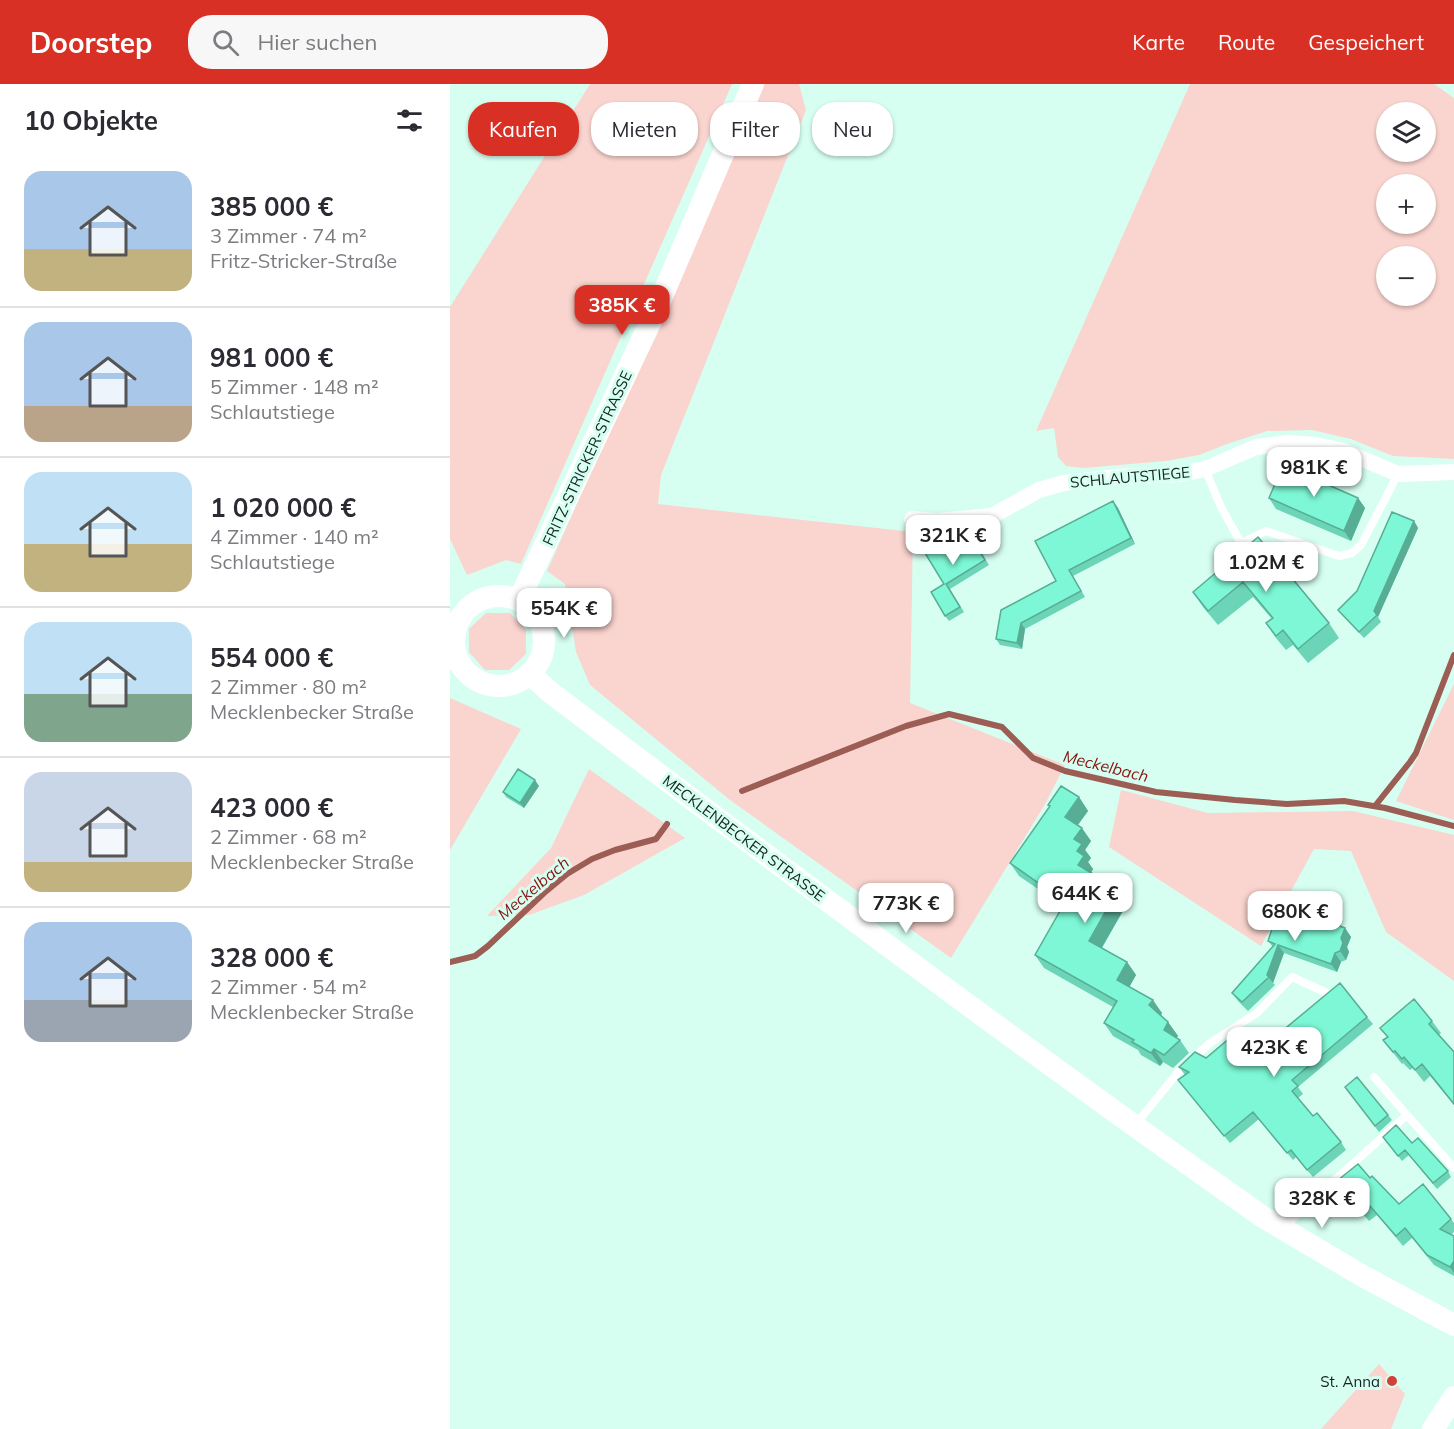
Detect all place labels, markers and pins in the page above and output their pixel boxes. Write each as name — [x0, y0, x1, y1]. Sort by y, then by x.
pin: 385K € — [573, 285, 671, 336]
pin: 981K € — [1265, 447, 1363, 498]
pin: 321K € — [904, 515, 1002, 566]
pin: 1.02M € — [1211, 542, 1321, 593]
pin: 554K € — [515, 588, 613, 639]
pin: 644K € — [1036, 873, 1134, 924]
pin: 773K € — [857, 883, 955, 934]
pin: 680K € — [1246, 891, 1344, 942]
pin: 423K € — [1225, 1027, 1323, 1078]
pin: 328K € — [1273, 1178, 1371, 1229]
place label: St. Anna — [1320, 1372, 1380, 1391]
marker: St. Anna — [1385, 1374, 1399, 1388]

